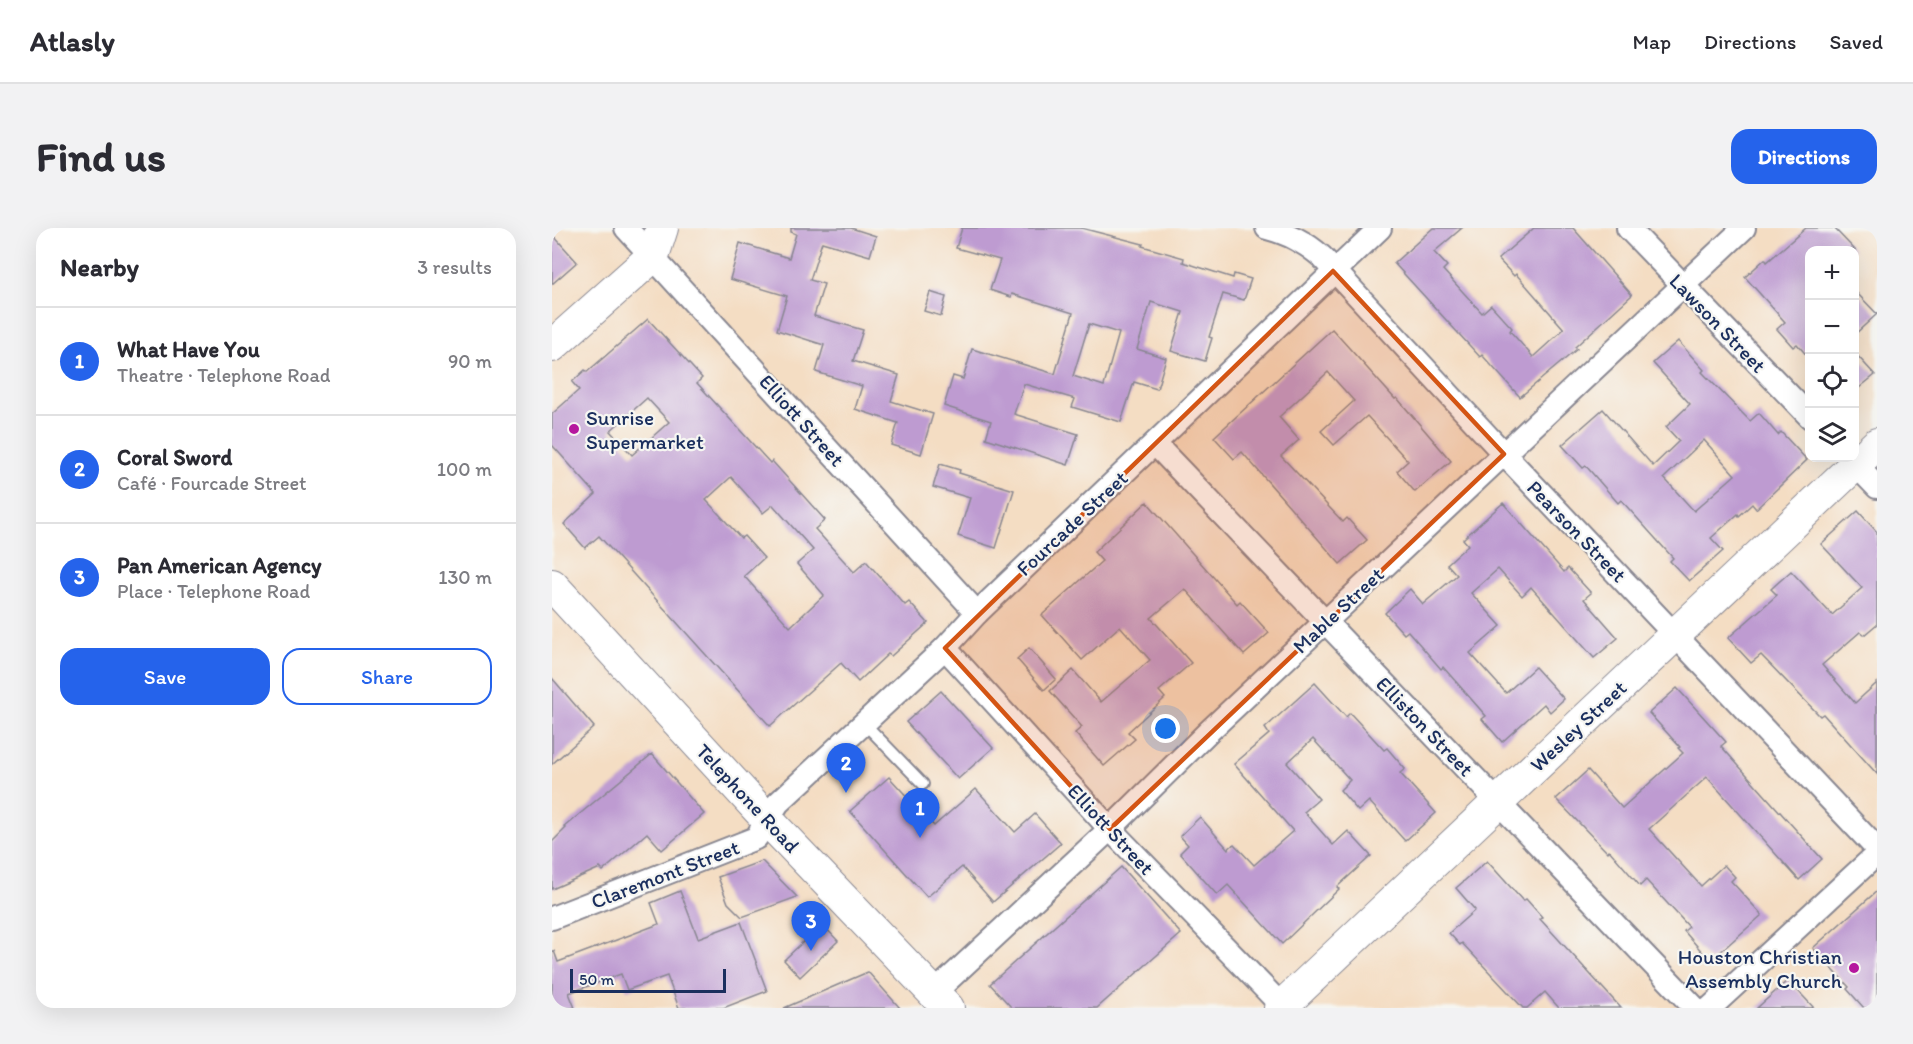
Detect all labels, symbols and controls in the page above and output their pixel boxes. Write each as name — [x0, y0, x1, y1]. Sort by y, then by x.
text: Atlasly — [30, 24, 115, 58]
text: Map — [1633, 29, 1671, 54]
text: Directions — [1704, 29, 1796, 54]
text: Saved — [1829, 29, 1883, 54]
button: Directions — [1731, 129, 1877, 184]
text: Find us — [36, 131, 166, 182]
map controls — [1805, 246, 1859, 462]
button: + — [1805, 246, 1859, 300]
text: Nearby — [60, 251, 139, 283]
text: 3 results — [417, 255, 492, 279]
street label: Lawson Street — [1664, 268, 1772, 378]
button: − — [1805, 300, 1859, 354]
text: What Have You — [117, 336, 260, 363]
text: 1 — [75, 349, 84, 373]
text: 90 m — [448, 349, 492, 373]
button: locate — [1805, 354, 1859, 408]
text: Theatre · Telephone Road — [117, 363, 330, 387]
street label: Elliott Street — [754, 369, 850, 471]
place label: Sunrise Supermarket — [586, 405, 704, 454]
button: layers — [1805, 408, 1859, 462]
marker: Sunrise Supermarket — [567, 422, 581, 436]
text: Coral Sword — [117, 444, 232, 471]
text: 2 — [74, 457, 85, 481]
text: 100 m — [437, 457, 492, 481]
street label: Fourcade Street — [1011, 465, 1133, 581]
text: Café · Fourcade Street — [117, 471, 307, 495]
street label: Pearson Street — [1522, 475, 1632, 587]
text: Pan American Agency — [117, 552, 321, 579]
street label: Mable Street — [1287, 562, 1389, 658]
text: 3 — [74, 565, 85, 589]
text: 130 m — [438, 565, 492, 589]
text: Place · Telephone Road — [117, 579, 310, 603]
button: Save — [60, 648, 270, 705]
button: Share — [282, 648, 492, 705]
street label: Elliston Street — [1371, 671, 1479, 781]
street label: Wesley Street — [1525, 675, 1632, 777]
your location — [1151, 714, 1180, 743]
street label: Telephone Road — [691, 738, 805, 858]
pin: 2 — [826, 744, 866, 793]
street label: Elliott Street — [1063, 778, 1160, 880]
pin: 1 — [900, 788, 940, 838]
street label: Claremont Street — [587, 834, 743, 914]
pin: 3 — [792, 902, 830, 951]
place label: Houston Christian Assembly Church — [1678, 944, 1843, 993]
marker: Houston Christian Assembly Church — [1847, 961, 1861, 975]
scale bar — [570, 966, 726, 994]
text: 50 m — [579, 970, 614, 989]

